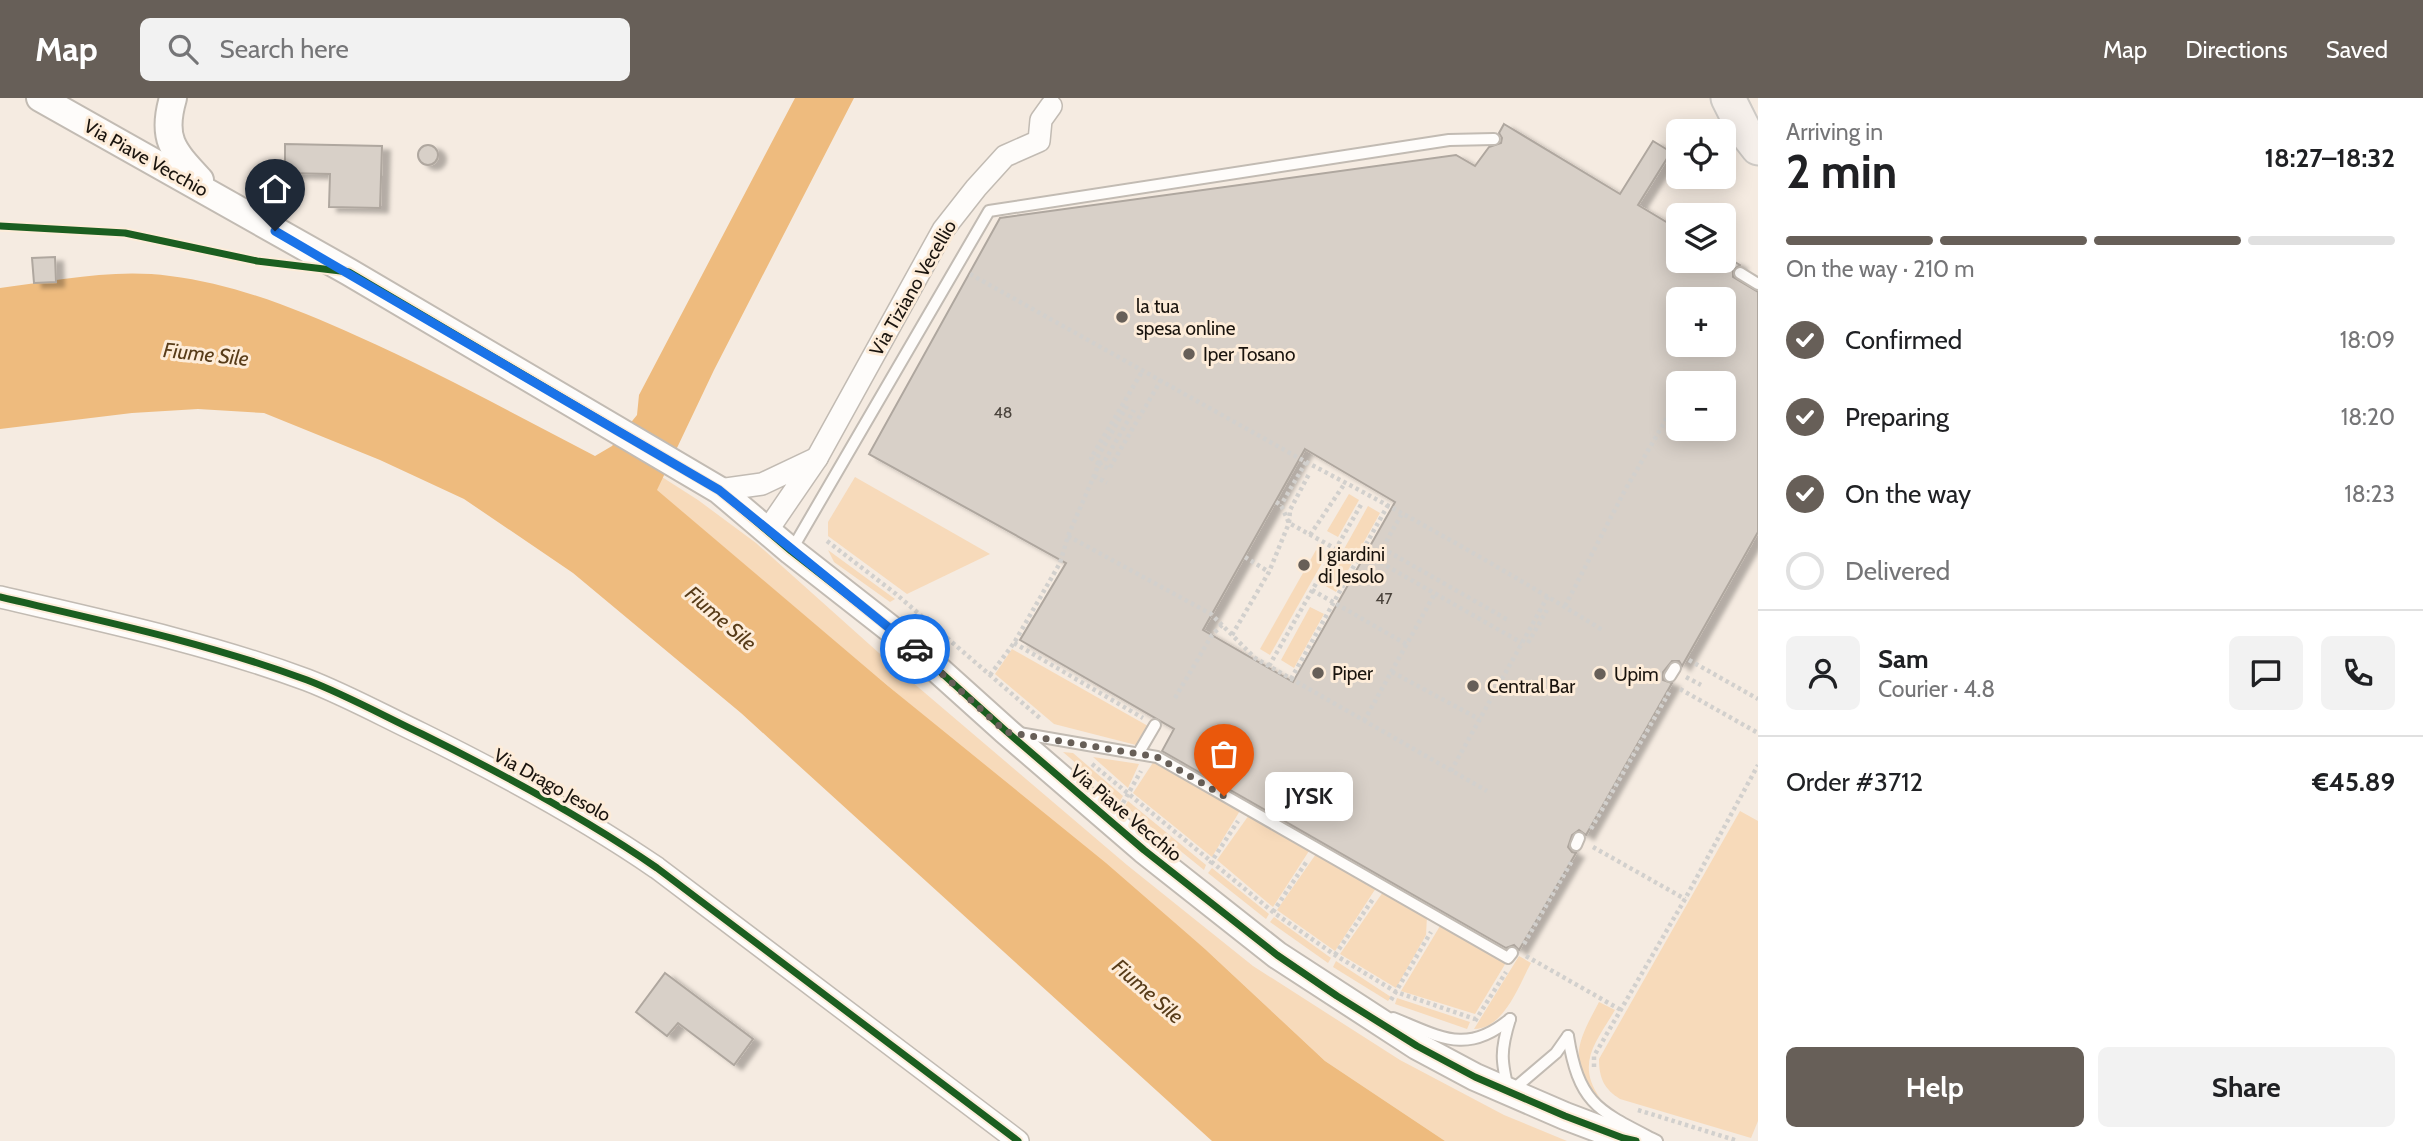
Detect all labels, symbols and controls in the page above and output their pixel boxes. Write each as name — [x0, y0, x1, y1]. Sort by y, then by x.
search box — [140, 18, 630, 81]
text: Map — [35, 29, 98, 69]
icon: search — [164, 30, 202, 68]
text: Search here — [220, 33, 349, 65]
text: Map — [2103, 35, 2147, 64]
text: Directions — [2185, 35, 2288, 64]
text: Saved — [2326, 35, 2388, 64]
street label: Via Piave Vecchio — [80, 114, 212, 202]
text: Arriving in — [1786, 118, 1883, 146]
map controls — [1666, 119, 1736, 441]
button: locate — [1666, 119, 1736, 189]
text: 18:27–18:32 — [2264, 142, 2395, 174]
text: 2 min — [1786, 144, 1897, 200]
pin — [245, 159, 305, 231]
icon: home — [256, 170, 294, 208]
button: layers — [1666, 203, 1736, 273]
street label: Via Tiziano Vecellio — [865, 216, 961, 360]
text: On the way · 210 m — [1786, 255, 1974, 283]
button: + — [1666, 287, 1736, 357]
place label: la tua spesa online — [1136, 295, 1236, 340]
marker: la tua spesa online — [1114, 309, 1130, 325]
icon: check — [1786, 321, 1824, 359]
text: Confirmed — [1845, 324, 1962, 356]
text: 18:09 — [2340, 326, 2395, 354]
water label: Fiume Sile — [162, 337, 250, 371]
place label: Iper Tosano — [1203, 343, 1295, 366]
marker: Iper Tosano — [1181, 346, 1197, 362]
button: − — [1666, 371, 1736, 441]
icon: check — [1786, 398, 1824, 436]
text: Preparing — [1845, 401, 1949, 433]
house number: 48 — [994, 403, 1012, 422]
text: 18:20 — [2341, 403, 2395, 431]
icon: check — [1786, 475, 1824, 513]
text: On the way — [1845, 478, 1971, 510]
text: 18:23 — [2344, 480, 2395, 508]
place label: I giardini di Jesolo — [1318, 543, 1385, 588]
text: Delivered — [1845, 555, 1950, 587]
marker: I giardini di Jesolo — [1296, 557, 1312, 573]
water label: Fiume Sile — [680, 580, 762, 656]
house number: 47 — [1375, 589, 1393, 608]
courier — [880, 614, 950, 684]
icon: car — [896, 630, 934, 668]
button: person — [1786, 636, 1860, 710]
button: chat — [2229, 636, 2303, 710]
button: phone — [2321, 636, 2395, 710]
text: Sam — [1878, 643, 1929, 675]
place label: Piper — [1332, 662, 1373, 685]
place label: Upim — [1614, 663, 1659, 686]
marker: Piper — [1310, 665, 1326, 681]
marker: Upim — [1592, 666, 1608, 682]
place label: Central Bar — [1487, 675, 1575, 698]
text: Courier · 4.8 — [1878, 675, 1995, 703]
marker: Central Bar — [1465, 678, 1481, 694]
pin — [1194, 724, 1254, 796]
icon: bag — [1205, 735, 1243, 773]
street label: Via Drago Jesolo — [489, 743, 615, 827]
street label: Via Piave Vecchio — [1065, 760, 1187, 866]
text: Order #3712 — [1786, 766, 1923, 798]
text: €45.89 — [2312, 766, 2395, 798]
callout: JYSK — [1266, 772, 1354, 820]
text: JYSK — [1285, 782, 1333, 810]
water label: Fiume Sile — [1107, 953, 1189, 1029]
button: Help — [1786, 1047, 2084, 1127]
button: Share — [2098, 1047, 2395, 1127]

